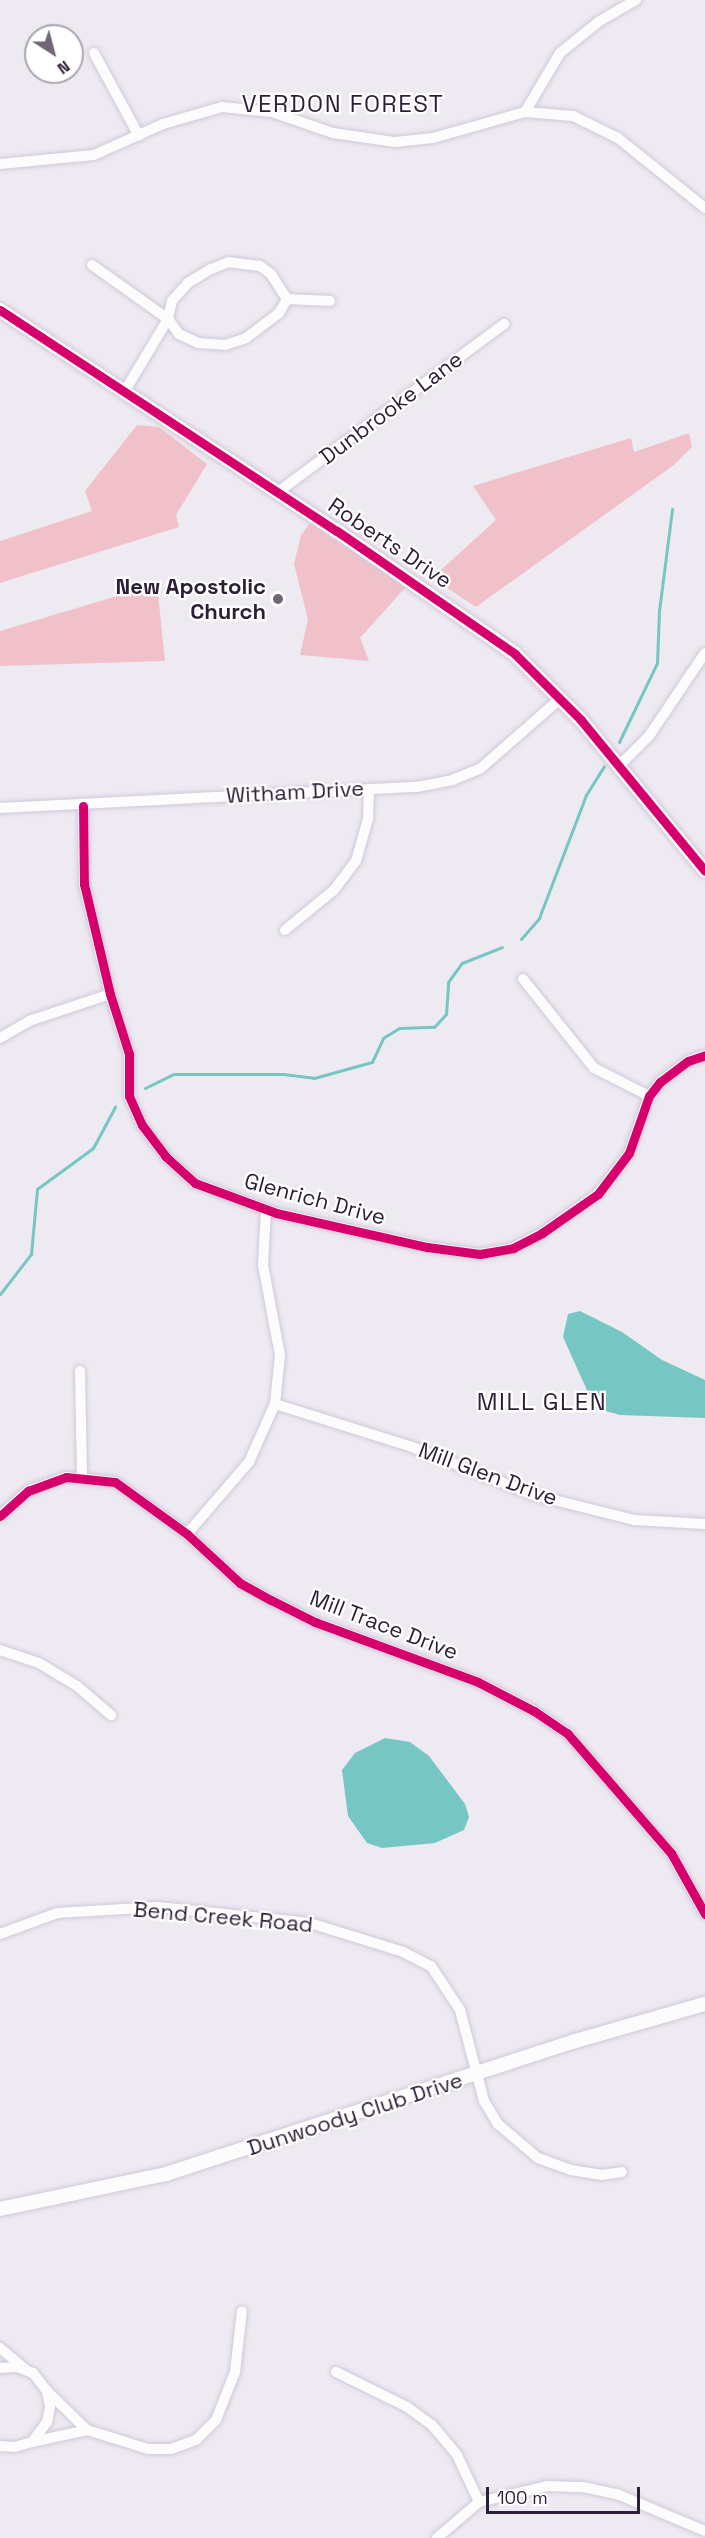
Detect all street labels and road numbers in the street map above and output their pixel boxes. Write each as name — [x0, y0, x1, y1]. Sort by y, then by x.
street label: Dunbrooke Lane — [314, 346, 468, 470]
street label: Roberts Drive — [323, 492, 457, 594]
street label: Witham Drive — [225, 775, 365, 809]
street label: Glenrich Drive — [242, 1167, 388, 1231]
street label: Mill Glen Drive — [415, 1437, 561, 1511]
street label: Mill Trace Drive — [306, 1585, 462, 1665]
street label: Bend Creek Road — [132, 1896, 314, 1938]
street label: Dunwoody Club Drive — [244, 2067, 466, 2161]

